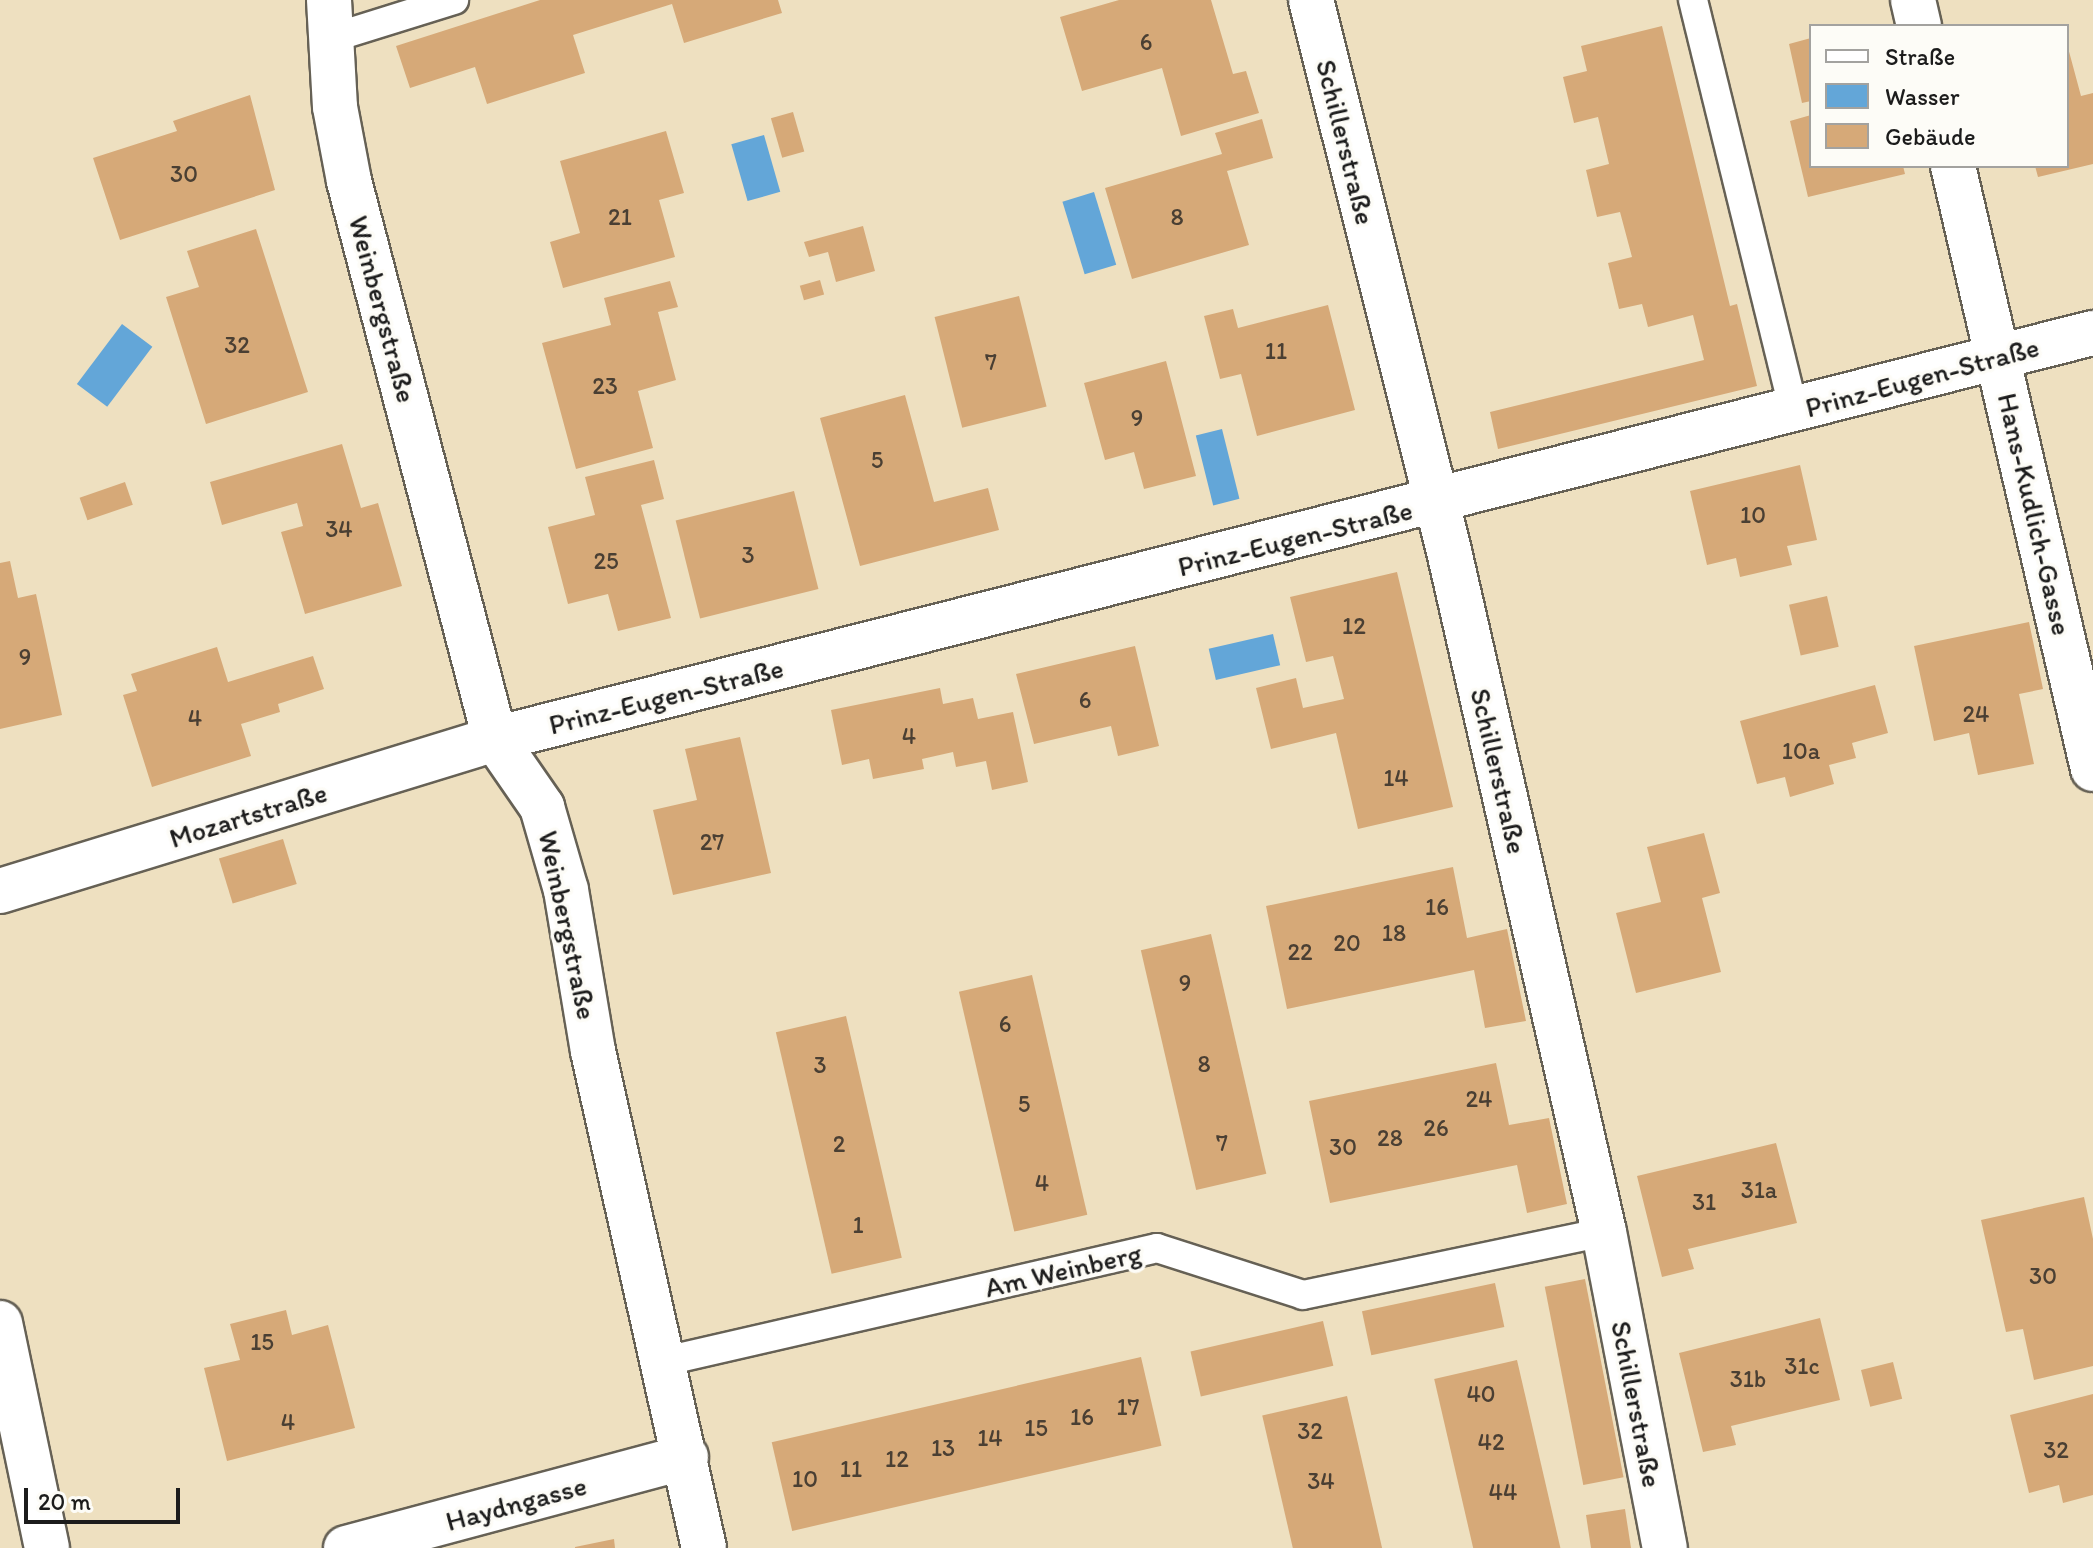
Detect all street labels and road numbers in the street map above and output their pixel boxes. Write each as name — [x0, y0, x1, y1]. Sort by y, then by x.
street label: Schillerstraße — [1309, 56, 1383, 228]
street label: Weinbergstraße — [342, 212, 424, 406]
street label: Prinz-Eugen-Straße — [1801, 330, 2043, 424]
street label: Hans-Kudlich-Gasse — [1991, 390, 2079, 638]
street label: Prinz-Eugen-Straße — [1174, 493, 1416, 583]
street label: Prinz-Eugen-Straße — [545, 651, 787, 741]
street label: Schillerstraße — [1464, 685, 1534, 857]
street label: Mozartstraße — [165, 775, 331, 855]
street label: Weinbergstraße — [532, 828, 604, 1022]
street label: Am Weinberg — [981, 1236, 1145, 1304]
street label: Schillerstraße — [1604, 1318, 1670, 1490]
street label: Haydngasse — [442, 1468, 590, 1538]

